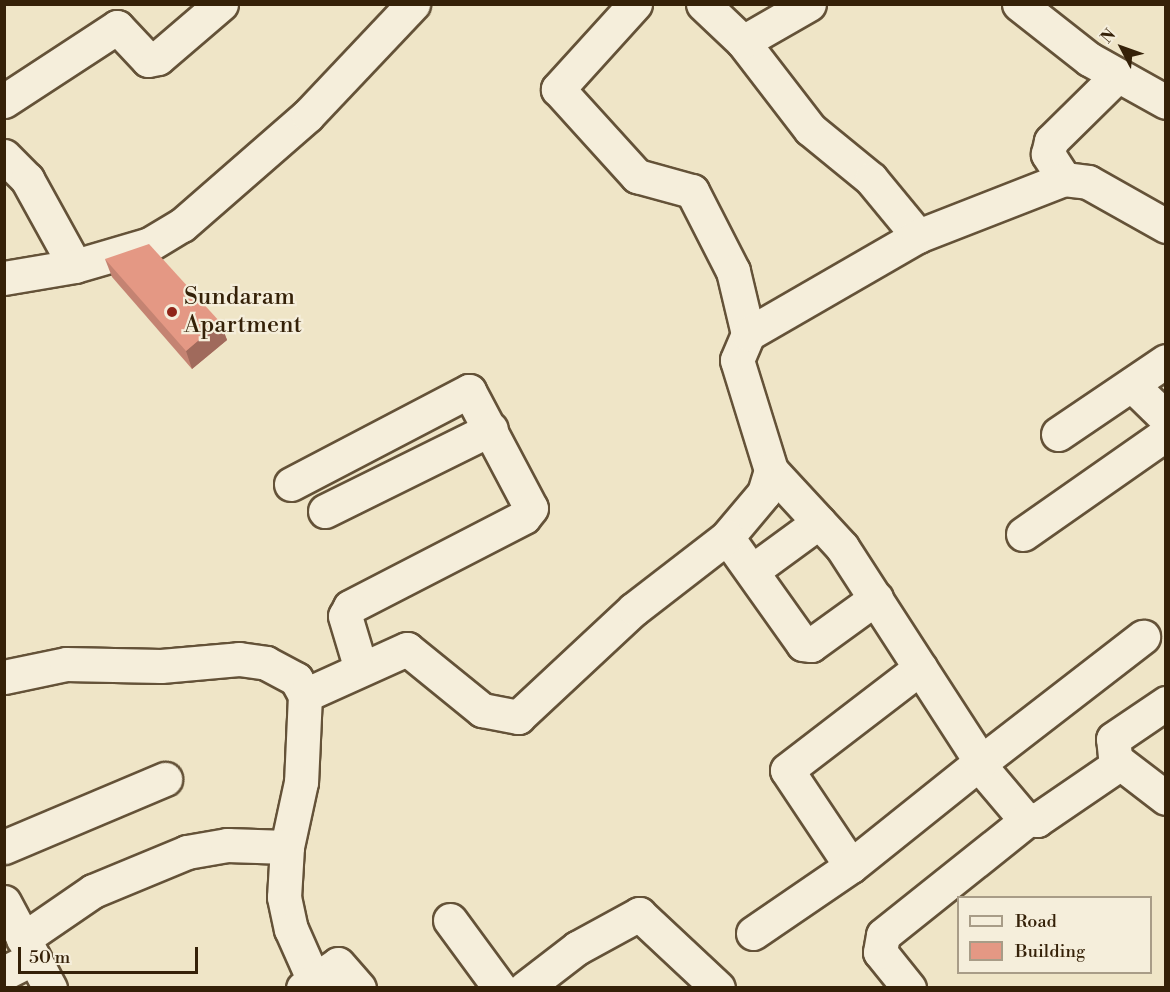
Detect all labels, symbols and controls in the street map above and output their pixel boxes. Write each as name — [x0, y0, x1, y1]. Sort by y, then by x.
north arrow — [1092, 18, 1152, 78]
text: N — [1097, 25, 1120, 48]
place label: Sundaram Apartment — [184, 284, 302, 340]
marker: Sundaram Apartment — [165, 305, 179, 319]
legend — [957, 896, 1152, 974]
text: Road — [1015, 910, 1057, 933]
scale bar — [21, 935, 201, 973]
text: Building — [1015, 940, 1085, 963]
text: 50 m — [29, 946, 70, 969]

